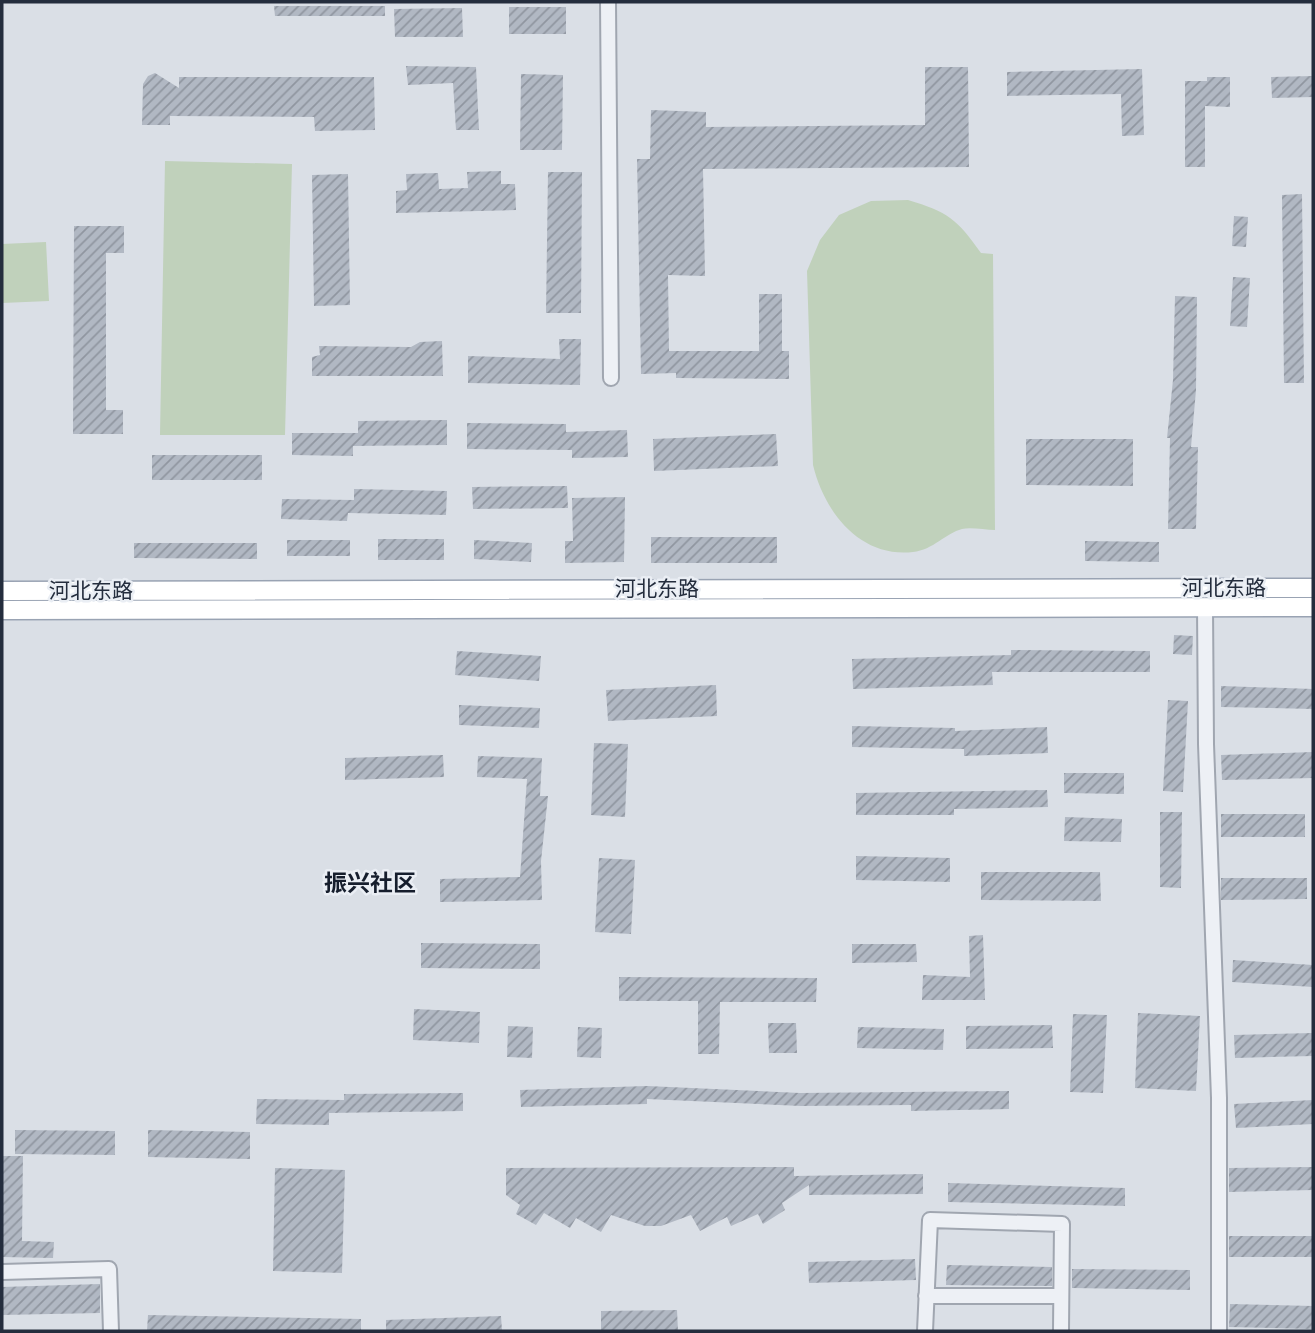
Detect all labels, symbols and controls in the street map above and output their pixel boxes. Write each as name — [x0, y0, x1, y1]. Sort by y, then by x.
street label: 河北东路 — [1182, 573, 1266, 603]
street label: 河北东路 — [615, 574, 699, 604]
street label: 河北东路 — [49, 576, 133, 606]
district label: 振兴社区 — [324, 866, 416, 900]

